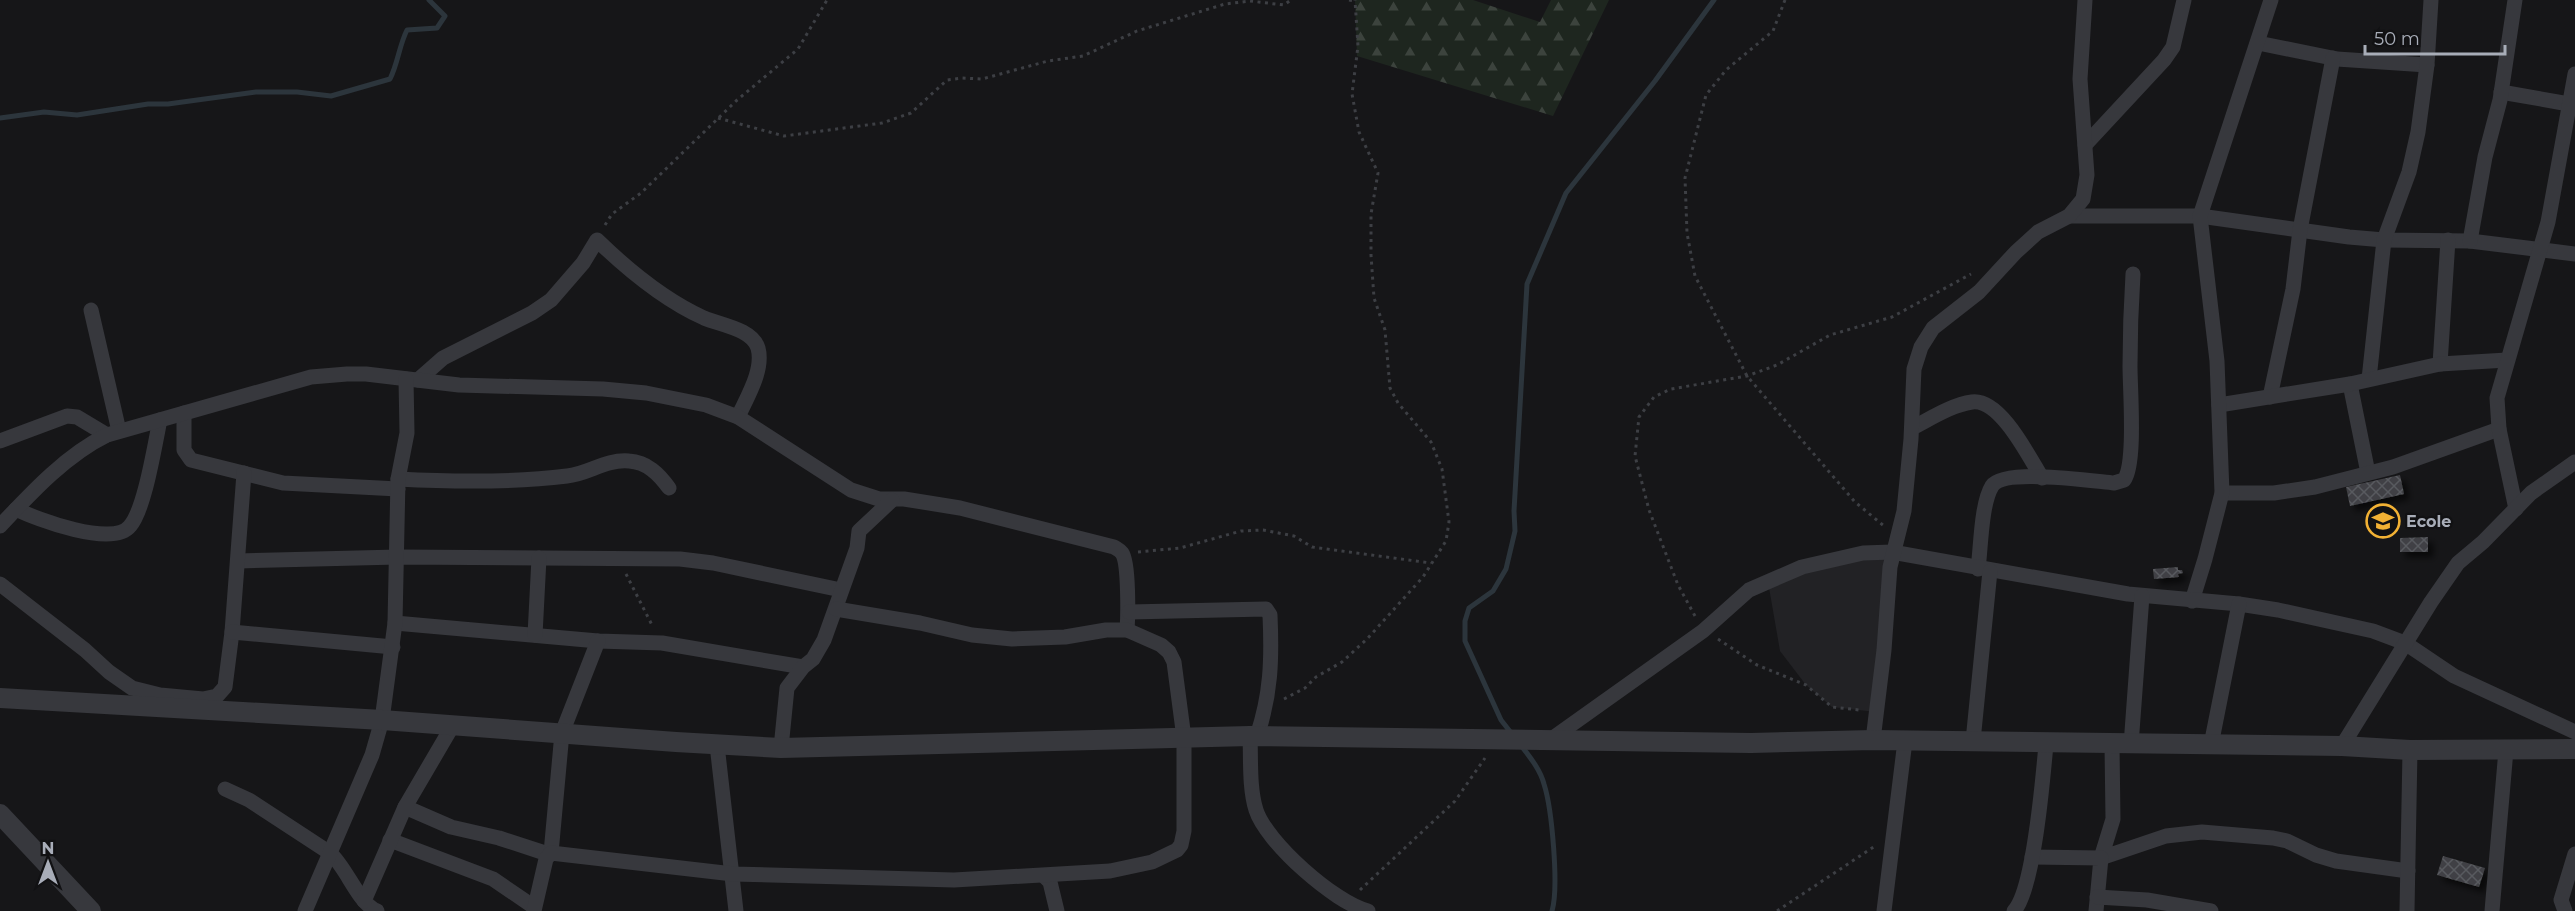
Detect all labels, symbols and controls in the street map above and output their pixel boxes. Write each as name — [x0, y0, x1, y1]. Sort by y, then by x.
scale bar — [2365, 18, 2504, 56]
text: 50 m — [2374, 28, 2420, 50]
school or university icon: Ecole — [2365, 503, 2401, 539]
place label: Ecole — [2406, 512, 2451, 531]
north arrow — [18, 833, 78, 893]
text: N — [42, 839, 54, 858]

